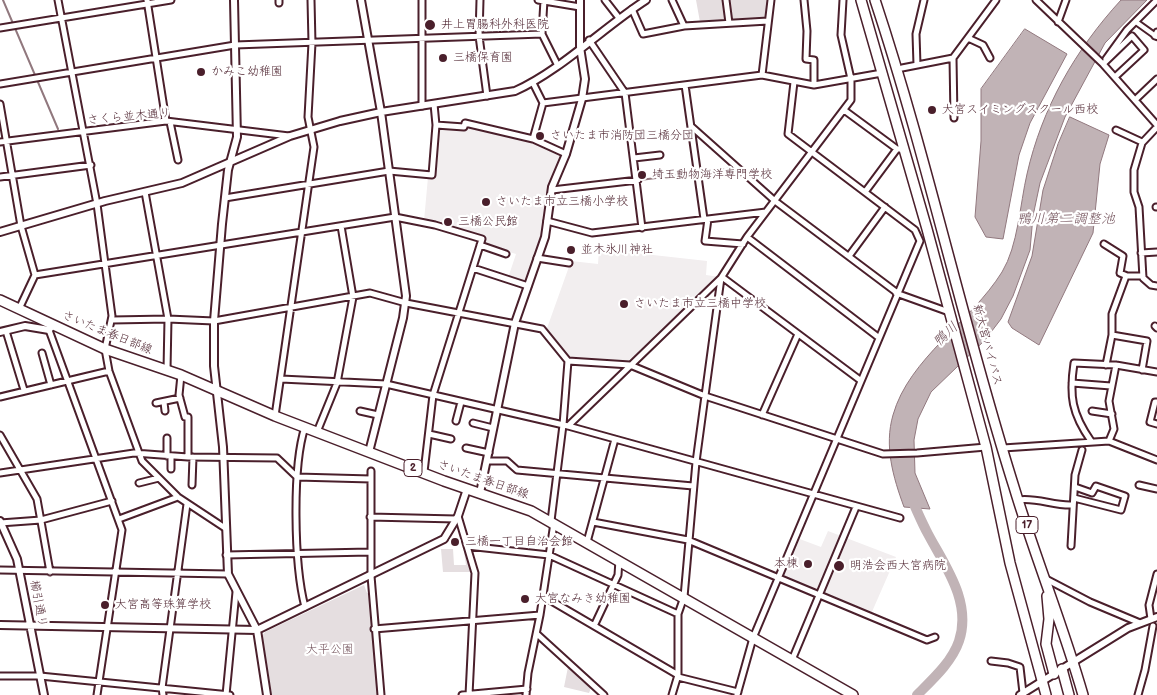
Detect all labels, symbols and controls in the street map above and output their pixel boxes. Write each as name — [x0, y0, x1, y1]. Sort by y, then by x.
marker: 井上胃腸科外科医院 — [423, 18, 437, 32]
place label: 井上胃腸科外科医院 — [441, 18, 549, 32]
place label: 三橋保育園 — [453, 51, 513, 65]
marker: 三橋保育園 — [437, 52, 449, 64]
place label: かみこ幼稚園 — [211, 65, 283, 79]
marker: かみこ幼稚園 — [195, 66, 207, 78]
place label: 大宮スイミングスクール西校 — [942, 103, 1098, 117]
marker: 大宮スイミングスクール西校 — [926, 104, 938, 116]
street label: さくら並木通り — [87, 106, 171, 128]
place label: さいたま市消防団三橋分団 — [550, 129, 694, 143]
marker: さいたま市消防団三橋分団 — [534, 130, 546, 142]
place label: 埼玉動物海洋専門学校 — [652, 168, 772, 182]
marker: 埼玉動物海洋専門学校 — [636, 169, 648, 181]
place label: さいたま市立三橋小学校 — [496, 195, 628, 209]
marker: さいたま市立三橋小学校 — [480, 196, 492, 208]
water label: 鴨川第二調整池 — [1017, 211, 1115, 227]
place label: 三橋公民館 — [458, 215, 518, 229]
marker: 三橋公民館 — [442, 216, 454, 228]
place label: 並木氷川神社 — [581, 243, 653, 257]
marker: 並木氷川神社 — [565, 244, 577, 256]
place label: さいたま市立三橋中学校 — [634, 297, 766, 311]
marker: さいたま市立三橋中学校 — [618, 298, 630, 310]
street label: 新大宮バイパス — [969, 303, 1005, 387]
street label: さいたま春日部線 — [60, 308, 154, 358]
water label: 鴨川 — [930, 319, 962, 351]
street label: さいたま春日部線 — [435, 458, 531, 502]
road number: 2 — [404, 459, 422, 476]
road number: 17 — [1016, 516, 1038, 534]
place label: 三橋一丁目自治会館 — [465, 535, 573, 549]
marker: 三橋一丁目自治会館 — [449, 536, 461, 548]
place label: 本棟 — [774, 557, 798, 571]
marker: 本棟 — [802, 558, 814, 570]
marker: 明浩会西大宮病院 — [832, 559, 846, 573]
place label: 明浩会西大宮病院 — [850, 559, 946, 573]
street label: 櫛引通り — [26, 579, 50, 629]
place label: 大宮なみき幼稚園 — [535, 592, 631, 606]
marker: 大宮なみき幼稚園 — [519, 593, 531, 605]
place label: 大宮高等珠算学校 — [115, 598, 211, 612]
marker: 大宮高等珠算学校 — [99, 599, 111, 611]
park label: 大平公園 — [306, 643, 354, 657]

